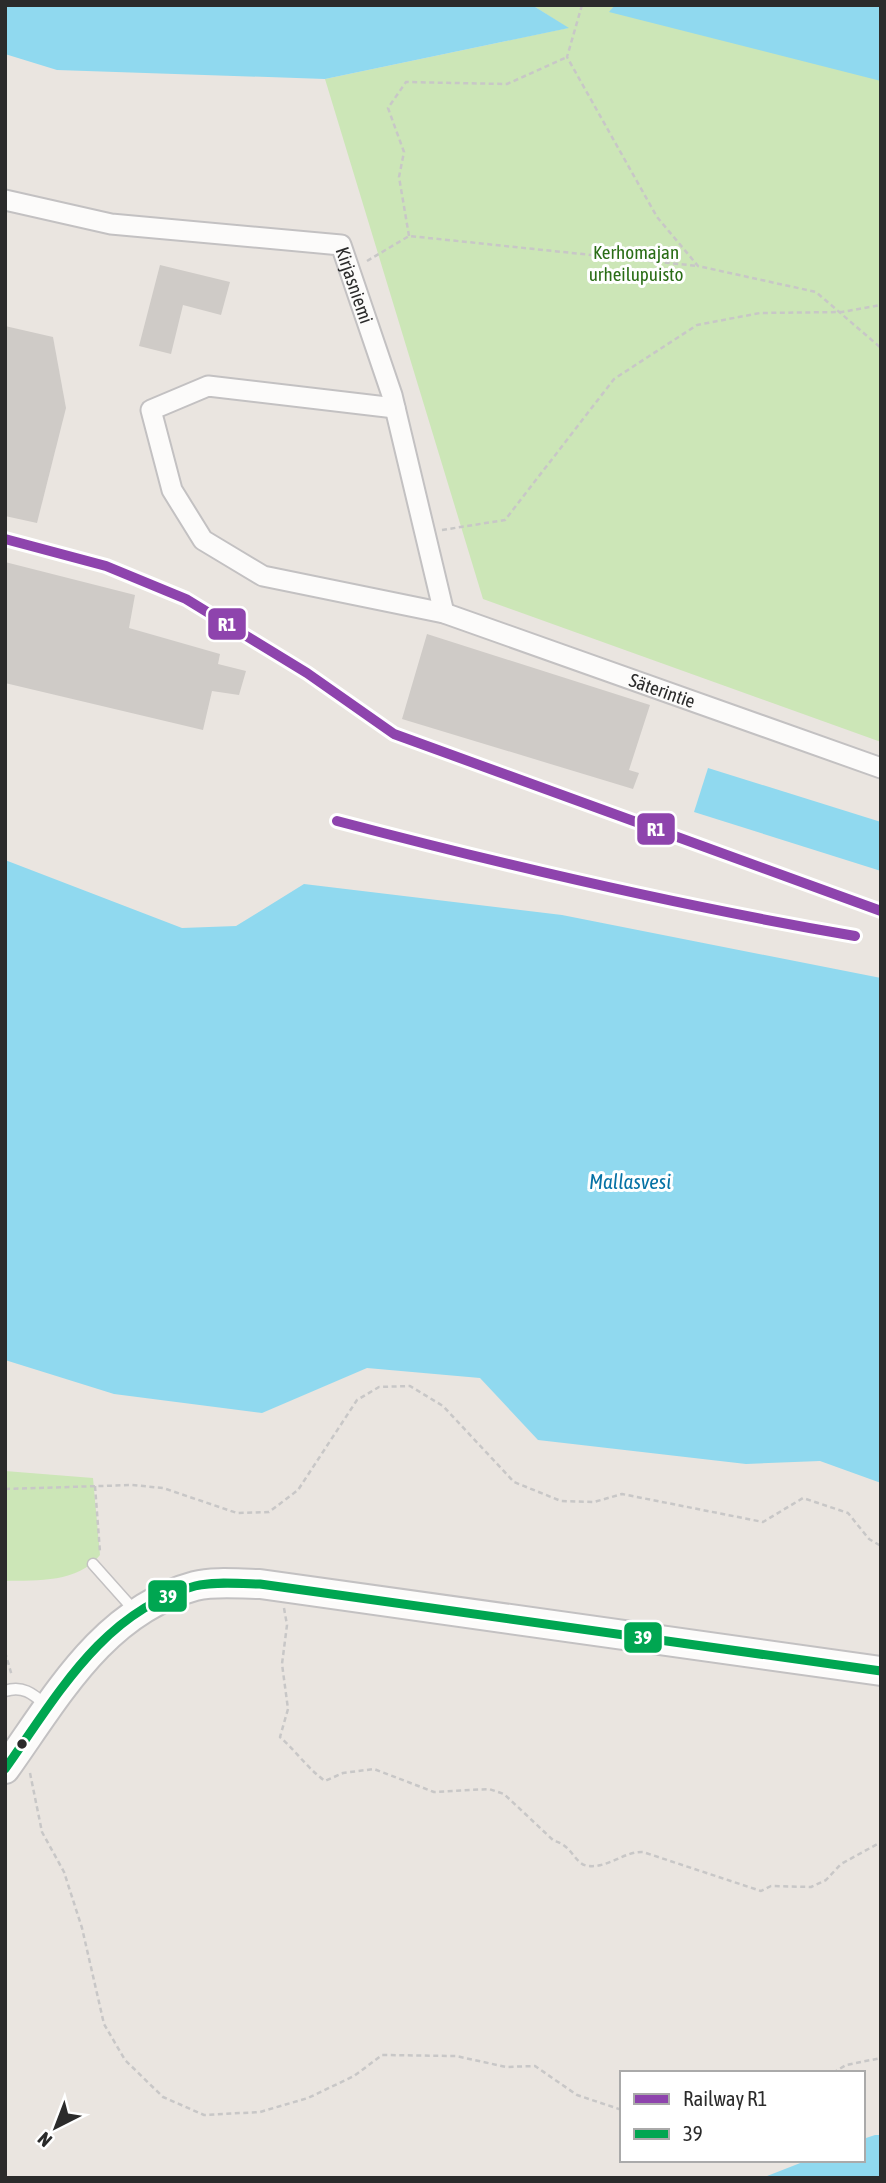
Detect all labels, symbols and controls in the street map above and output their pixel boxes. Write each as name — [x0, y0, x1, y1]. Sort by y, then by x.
park label: Kerhomajan urheilupuisto — [589, 241, 683, 285]
street label: Kirjasniemi — [331, 244, 378, 326]
line badge: R1 — [207, 607, 247, 641]
text: R1 — [218, 613, 236, 635]
street label: Säterintie — [626, 669, 698, 712]
line badge: R1 — [636, 812, 676, 846]
text: R1 — [647, 818, 665, 840]
water label: Mallasvesi — [589, 1169, 671, 1193]
line badge: 39 — [147, 1579, 188, 1613]
text: 39 — [159, 1585, 177, 1607]
line badge: 39 — [623, 1621, 663, 1654]
text: 39 — [634, 1626, 652, 1648]
unlabelled marker — [15, 1737, 29, 1751]
legend — [620, 2071, 865, 2162]
text: Railway R1 — [683, 2086, 767, 2110]
north arrow — [21, 2092, 91, 2162]
text: 39 — [683, 2121, 703, 2145]
text: N — [33, 2128, 56, 2152]

